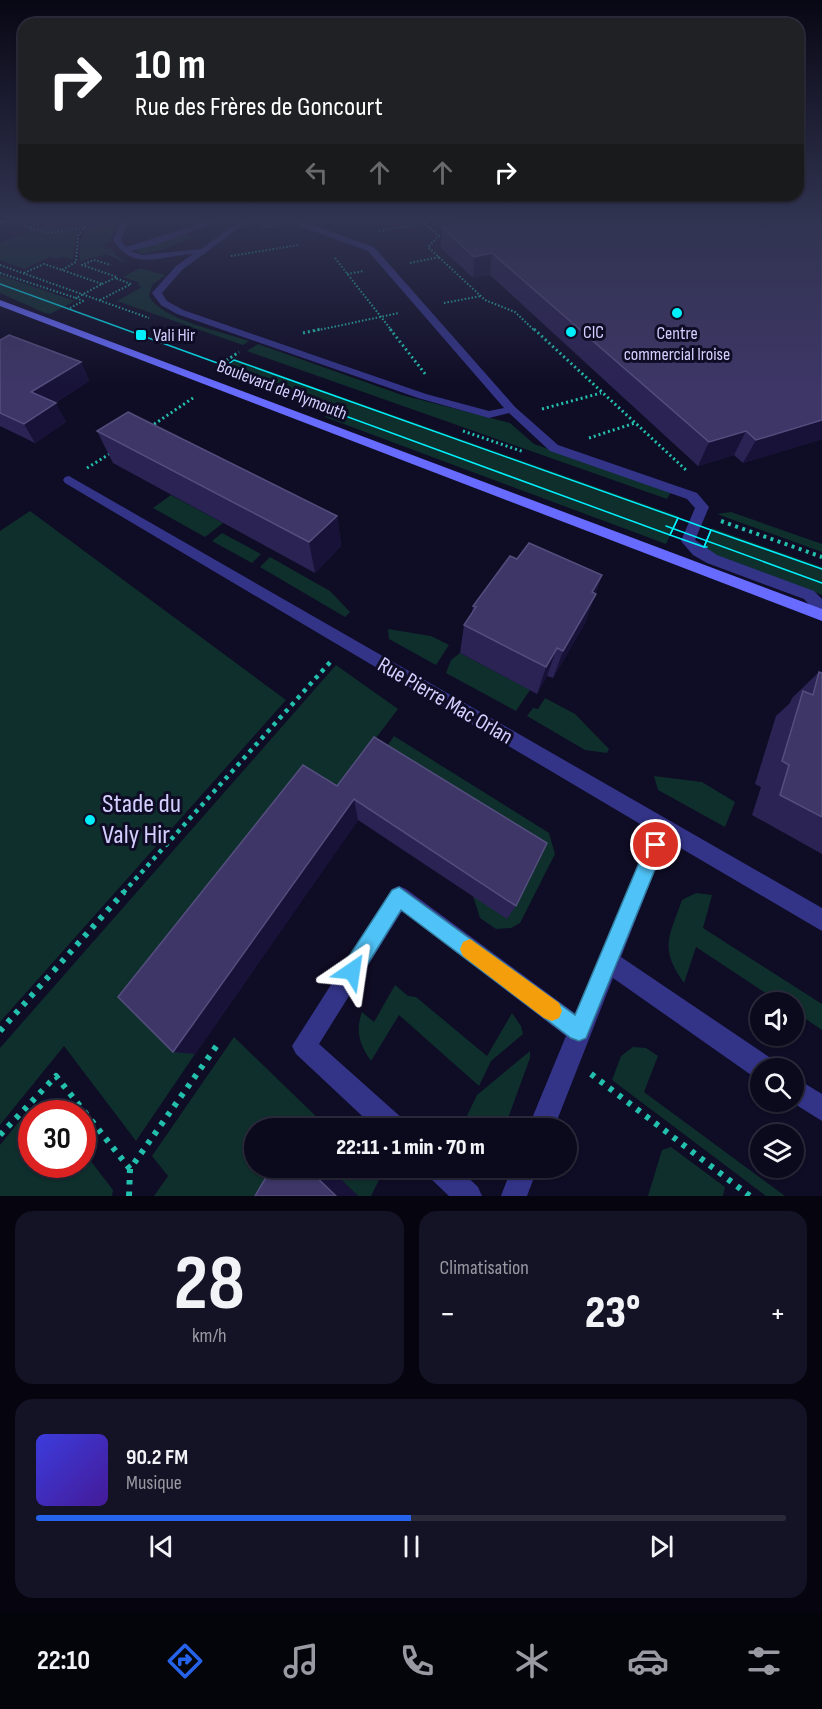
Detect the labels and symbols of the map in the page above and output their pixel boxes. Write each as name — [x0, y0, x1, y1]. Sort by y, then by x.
marker: Centre commercial Iroise — [670, 306, 684, 320]
place label: CIC — [583, 322, 604, 343]
place label: Centre commercial Iroise — [624, 323, 730, 365]
place label: Vali Hir — [153, 325, 195, 346]
marker: CIC — [564, 325, 578, 339]
marker: Vali Hir — [134, 328, 148, 342]
street label: Boulevard de Plymouth — [214, 356, 350, 424]
street label: Rue Pierre Mac Orlan — [373, 651, 517, 751]
place label: Stade du Valy Hir — [102, 788, 181, 851]
marker: Stade du Valy Hir — [83, 813, 97, 827]
pin — [630, 819, 681, 870]
position arrow — [320, 939, 384, 1003]
speed limit sign: 30 — [18, 1100, 96, 1178]

